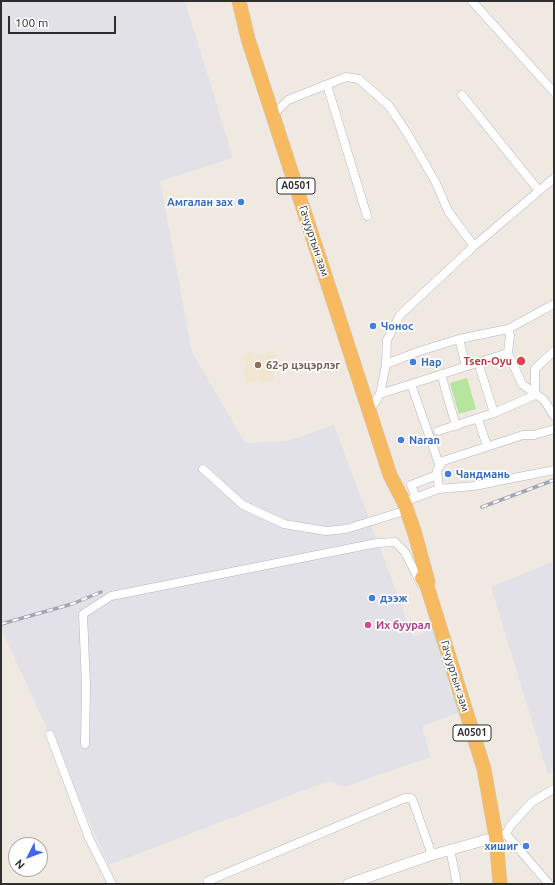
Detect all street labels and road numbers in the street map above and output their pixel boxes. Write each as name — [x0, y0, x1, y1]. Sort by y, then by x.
road number: A0501 — [277, 178, 315, 194]
street label: Гачууртын зам — [296, 204, 332, 278]
street label: Гачууртын зам — [438, 639, 472, 713]
road number: A0501 — [453, 725, 491, 741]

